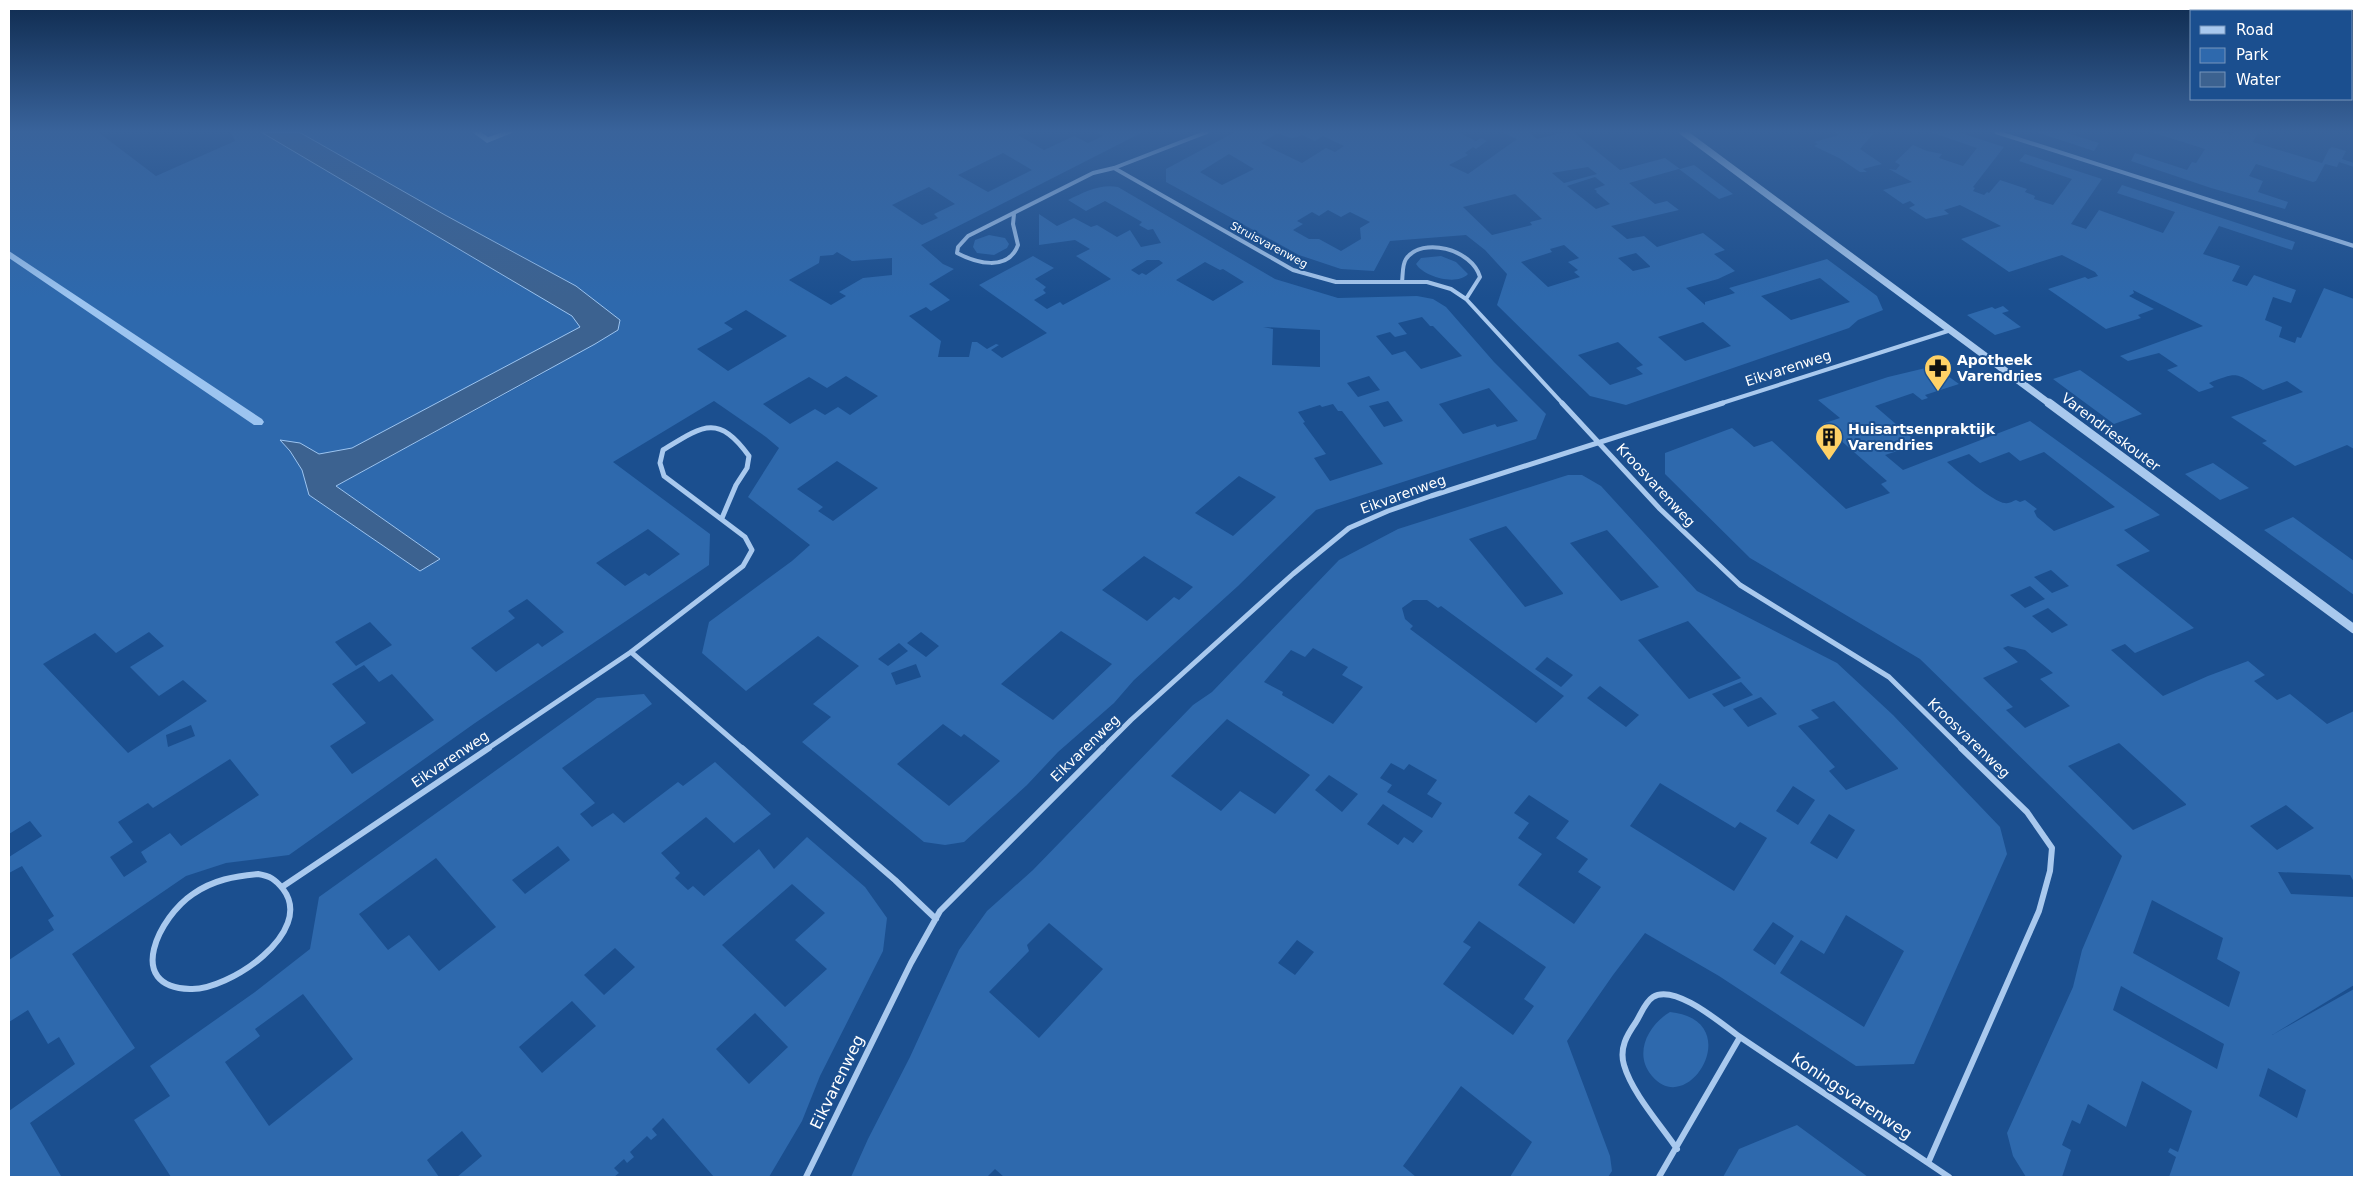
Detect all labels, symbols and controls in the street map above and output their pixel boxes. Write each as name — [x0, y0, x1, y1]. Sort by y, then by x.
legend — [2190, 10, 2353, 100]
text: Road — [2236, 21, 2274, 39]
text: Park — [2236, 46, 2269, 64]
text: Water — [2236, 71, 2281, 89]
street label: Struisvarenweg — [1228, 219, 1310, 271]
street label: Eikvarenweg — [1743, 347, 1833, 389]
place label: Apotheek Varendries — [1957, 352, 2042, 384]
pharmacy icon: Apotheek Varendries — [1923, 353, 1953, 392]
street label: Varendrieskouter — [2059, 390, 2164, 474]
place label: Huisartsenpraktijk Varendries — [1848, 421, 1996, 453]
building icon: Huisartsenpraktijk Varendries — [1814, 422, 1844, 461]
street label: Kroosvarenweg — [1613, 440, 1699, 530]
street label: Eikvarenweg — [1358, 471, 1448, 517]
street label: Kroosvarenweg — [1925, 695, 2013, 781]
street label: Eikvarenweg — [1047, 711, 1123, 785]
street label: Eikvarenweg — [408, 727, 492, 791]
street label: Eikvarenweg — [806, 1032, 868, 1132]
street label: Koningsvarenweg — [1788, 1049, 1916, 1143]

